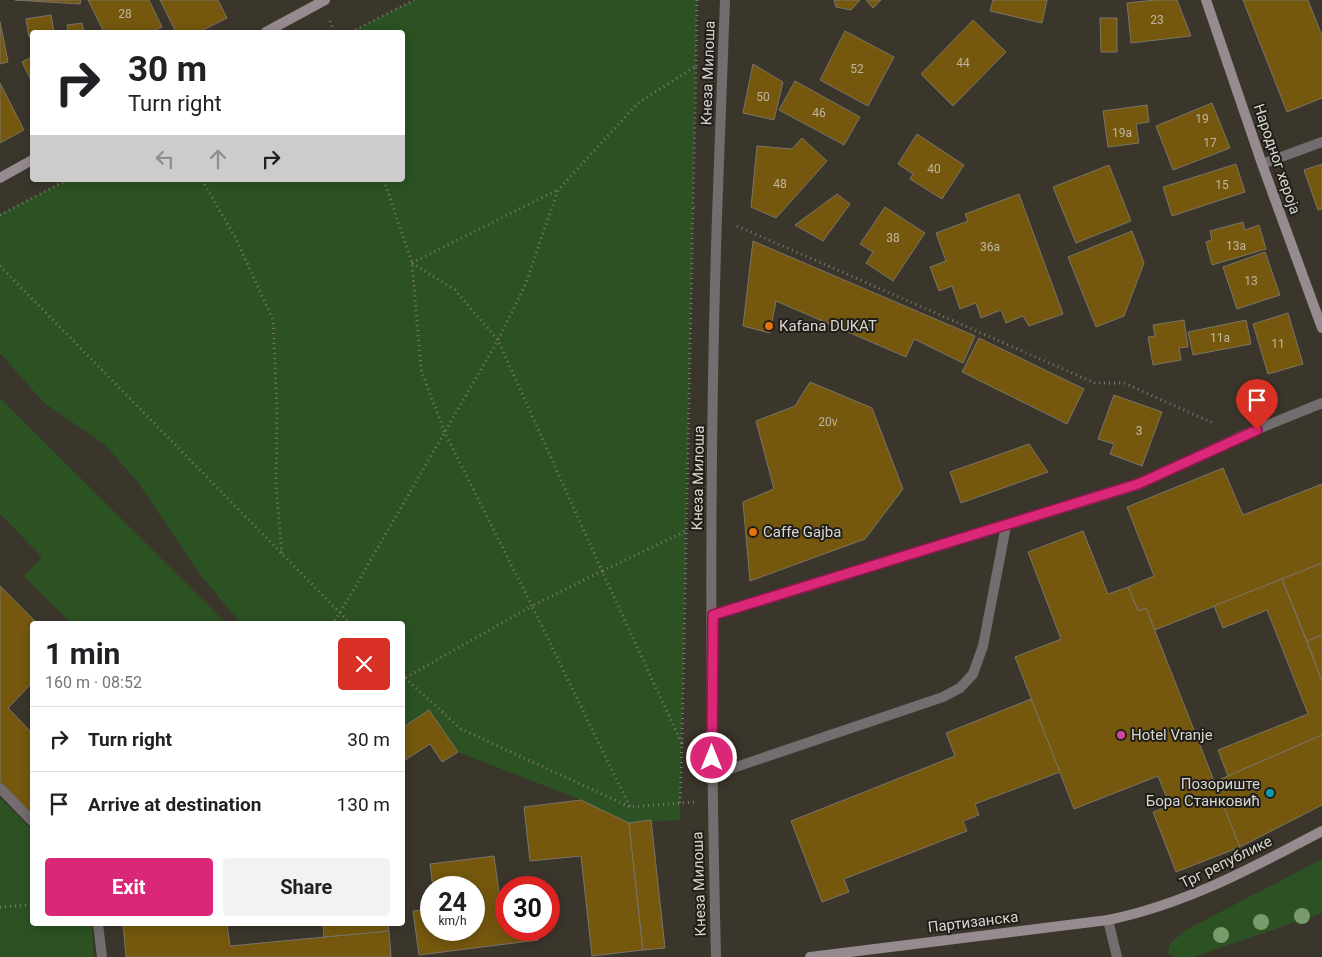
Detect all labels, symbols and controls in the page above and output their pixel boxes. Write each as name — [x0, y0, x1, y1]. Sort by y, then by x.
house number: 28 — [118, 7, 132, 21]
house number: 23 — [1150, 13, 1164, 27]
street label: Кнеза Милоша — [697, 20, 719, 126]
text: 30 m — [128, 49, 207, 90]
icon: right — [45, 50, 110, 115]
house number: 44 — [956, 56, 970, 70]
house number: 52 — [850, 62, 864, 76]
house number: 50 — [756, 90, 770, 104]
text: Turn right — [128, 91, 222, 116]
street label: Народног хероја — [1250, 101, 1304, 217]
house number: 46 — [812, 106, 826, 120]
house number: 19 — [1195, 112, 1209, 126]
house number: 19a — [1112, 126, 1132, 140]
house number: 17 — [1203, 136, 1217, 150]
icon: left — [151, 145, 179, 173]
icon: ahead — [204, 145, 232, 173]
icon: right — [257, 145, 285, 173]
house number: 40 — [927, 162, 941, 176]
house number: 48 — [773, 177, 787, 191]
house number: 15 — [1215, 178, 1229, 192]
house number: 38 — [886, 231, 900, 245]
house number: 13a — [1226, 239, 1246, 253]
house number: 36a — [980, 240, 1000, 254]
house number: 13 — [1244, 274, 1258, 288]
place label: Kafana DUKAT — [779, 317, 877, 335]
marker: Kafana DUKAT — [763, 320, 775, 332]
house number: 11a — [1210, 331, 1230, 345]
house number: 11 — [1271, 337, 1285, 351]
pin — [1236, 379, 1278, 430]
icon: arrive — [1243, 386, 1271, 414]
house number: 20v — [818, 415, 838, 429]
house number: 3 — [1136, 424, 1142, 438]
street label: Кнеза Милоша — [688, 425, 708, 531]
place label: Caffe Gajba — [763, 523, 841, 541]
marker: Caffe Gajba — [747, 526, 759, 538]
text: 1 min — [45, 636, 120, 671]
button: close — [338, 638, 390, 690]
text: 160 m · 08:52 — [45, 673, 142, 692]
icon: right — [45, 725, 73, 753]
place label: Hotel Vranje — [1131, 726, 1213, 744]
text: Turn right — [88, 728, 172, 751]
text: 30 m — [347, 728, 390, 751]
marker: Hotel Vranje — [1115, 729, 1127, 741]
position arrow — [685, 731, 737, 783]
place label: Позориште Бора Станковић — [1146, 775, 1260, 810]
marker: Позориште Бора Станковић — [1264, 787, 1276, 799]
icon: arrive — [45, 790, 73, 818]
text: Arrive at destination — [88, 793, 261, 816]
text: 130 m — [337, 793, 390, 816]
street label: Кнеза Милоша — [688, 831, 710, 937]
street label: Трг републике — [1177, 832, 1275, 892]
button: Exit — [45, 858, 213, 916]
button: Share — [223, 858, 390, 916]
speed limit sign: 30 — [495, 876, 560, 941]
text: 24 — [438, 888, 467, 917]
street label: Партизанска — [927, 908, 1019, 936]
text: km/h — [438, 914, 467, 928]

